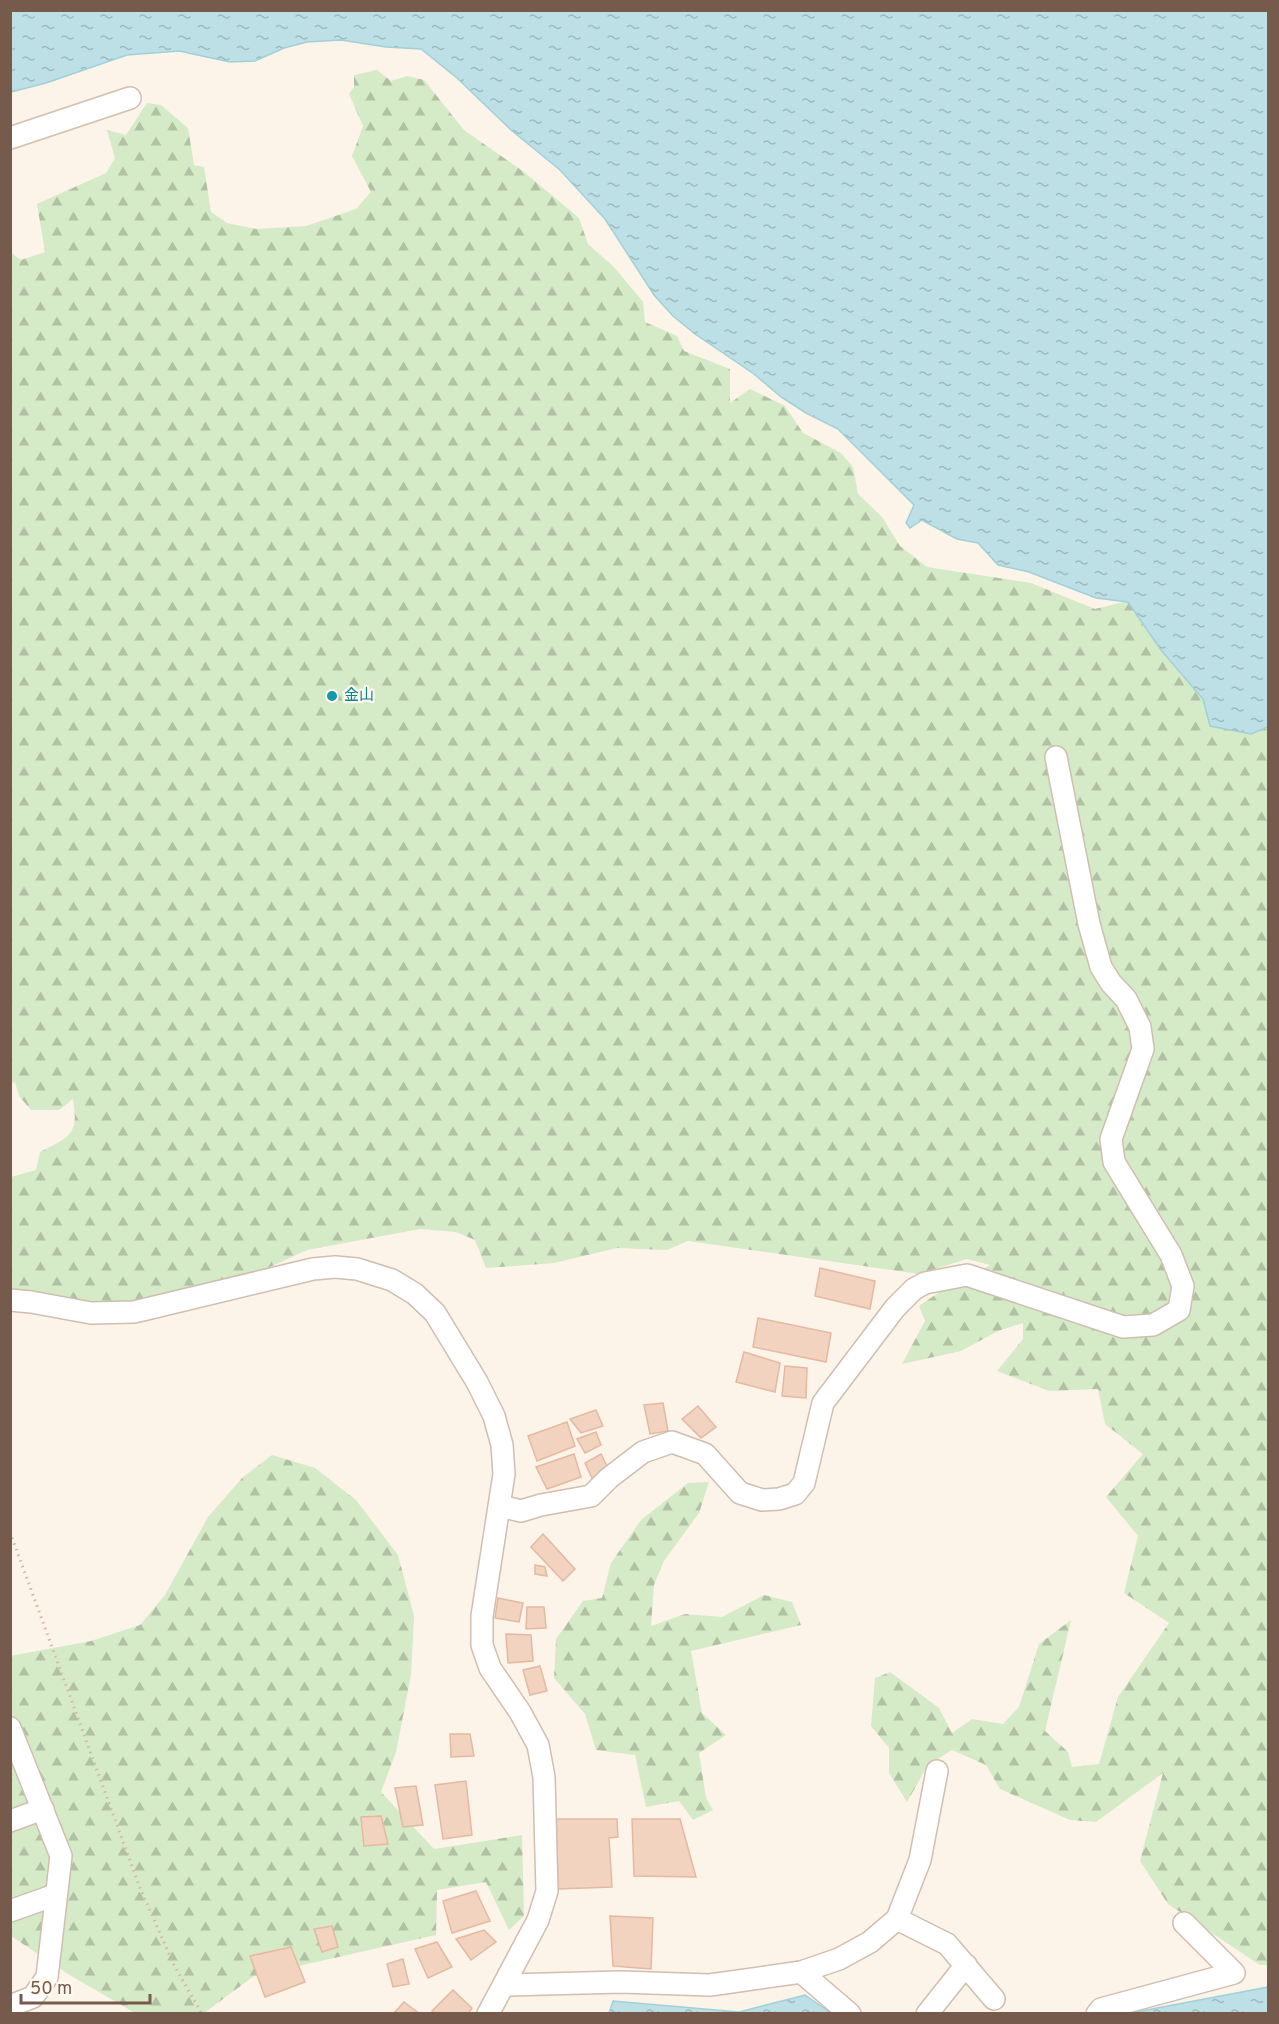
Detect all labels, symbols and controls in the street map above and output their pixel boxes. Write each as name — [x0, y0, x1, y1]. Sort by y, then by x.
place label: 金山 — [344, 687, 374, 706]
marker: 金山 — [325, 689, 339, 703]
scale bar — [21, 1967, 150, 2005]
text: 50 m — [30, 1978, 72, 2001]

